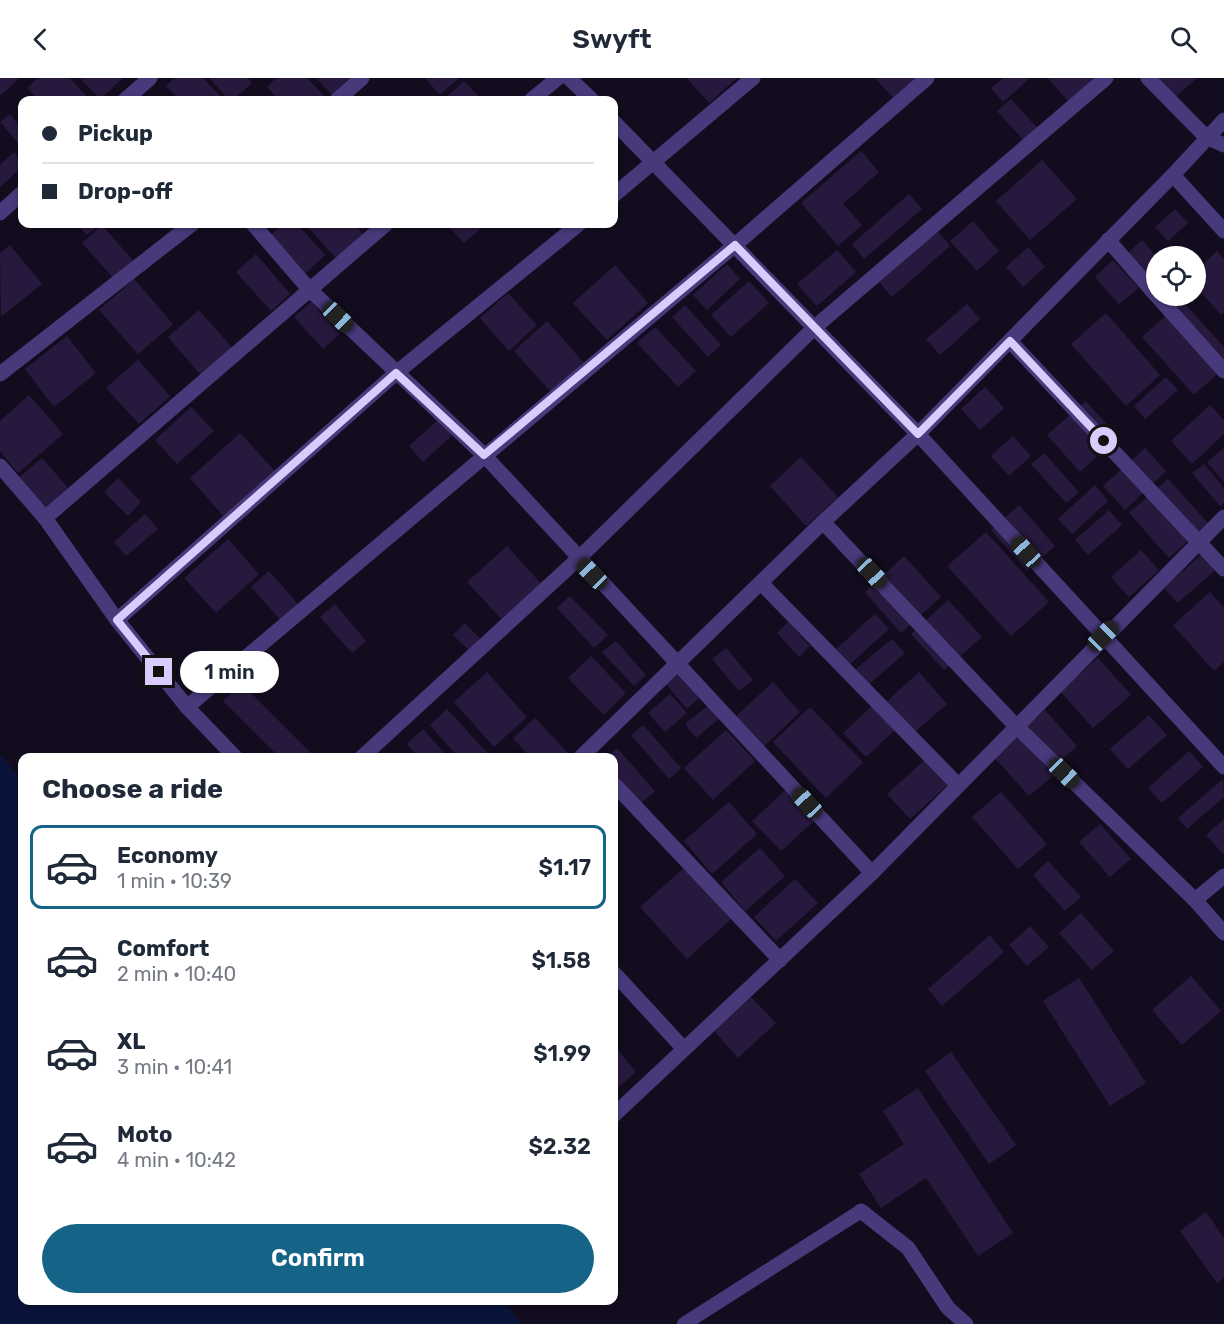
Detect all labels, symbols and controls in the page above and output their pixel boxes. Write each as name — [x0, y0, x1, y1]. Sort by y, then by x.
icon: back — [24, 23, 57, 56]
text: Swyft — [572, 23, 652, 55]
icon: search — [1167, 23, 1200, 56]
text: Pickup — [78, 120, 153, 147]
text: Drop-off — [78, 178, 173, 205]
map controls — [1146, 246, 1206, 306]
button: locate — [1146, 246, 1206, 306]
car — [319, 298, 357, 336]
route start — [1090, 427, 1117, 454]
car — [1007, 533, 1045, 571]
car — [853, 554, 891, 592]
car — [573, 555, 611, 593]
car — [1084, 617, 1122, 655]
callout: 1 min — [180, 651, 279, 693]
route end — [145, 658, 172, 685]
text: 1 min — [204, 660, 255, 684]
car — [1045, 754, 1083, 792]
text: Choose a ride — [42, 773, 223, 805]
car — [788, 784, 826, 822]
icon: car — [45, 840, 99, 894]
text: Economy — [117, 842, 218, 869]
text: $1.17 — [539, 854, 591, 881]
text: 1 min · 10:39 — [117, 869, 232, 893]
icon: car — [45, 933, 99, 987]
text: Comfort — [117, 935, 209, 962]
text: $1.58 — [531, 947, 591, 974]
text: 2 min · 10:40 — [117, 962, 236, 986]
icon: car — [45, 1026, 99, 1080]
text: XL — [117, 1028, 145, 1055]
text: $1.99 — [533, 1040, 591, 1067]
text: 3 min · 10:41 — [117, 1055, 232, 1079]
icon: car — [45, 1119, 99, 1173]
text: Moto — [117, 1121, 172, 1148]
text: $2.32 — [528, 1133, 591, 1160]
text: 4 min · 10:42 — [117, 1148, 236, 1172]
button: Confirm — [42, 1224, 594, 1293]

